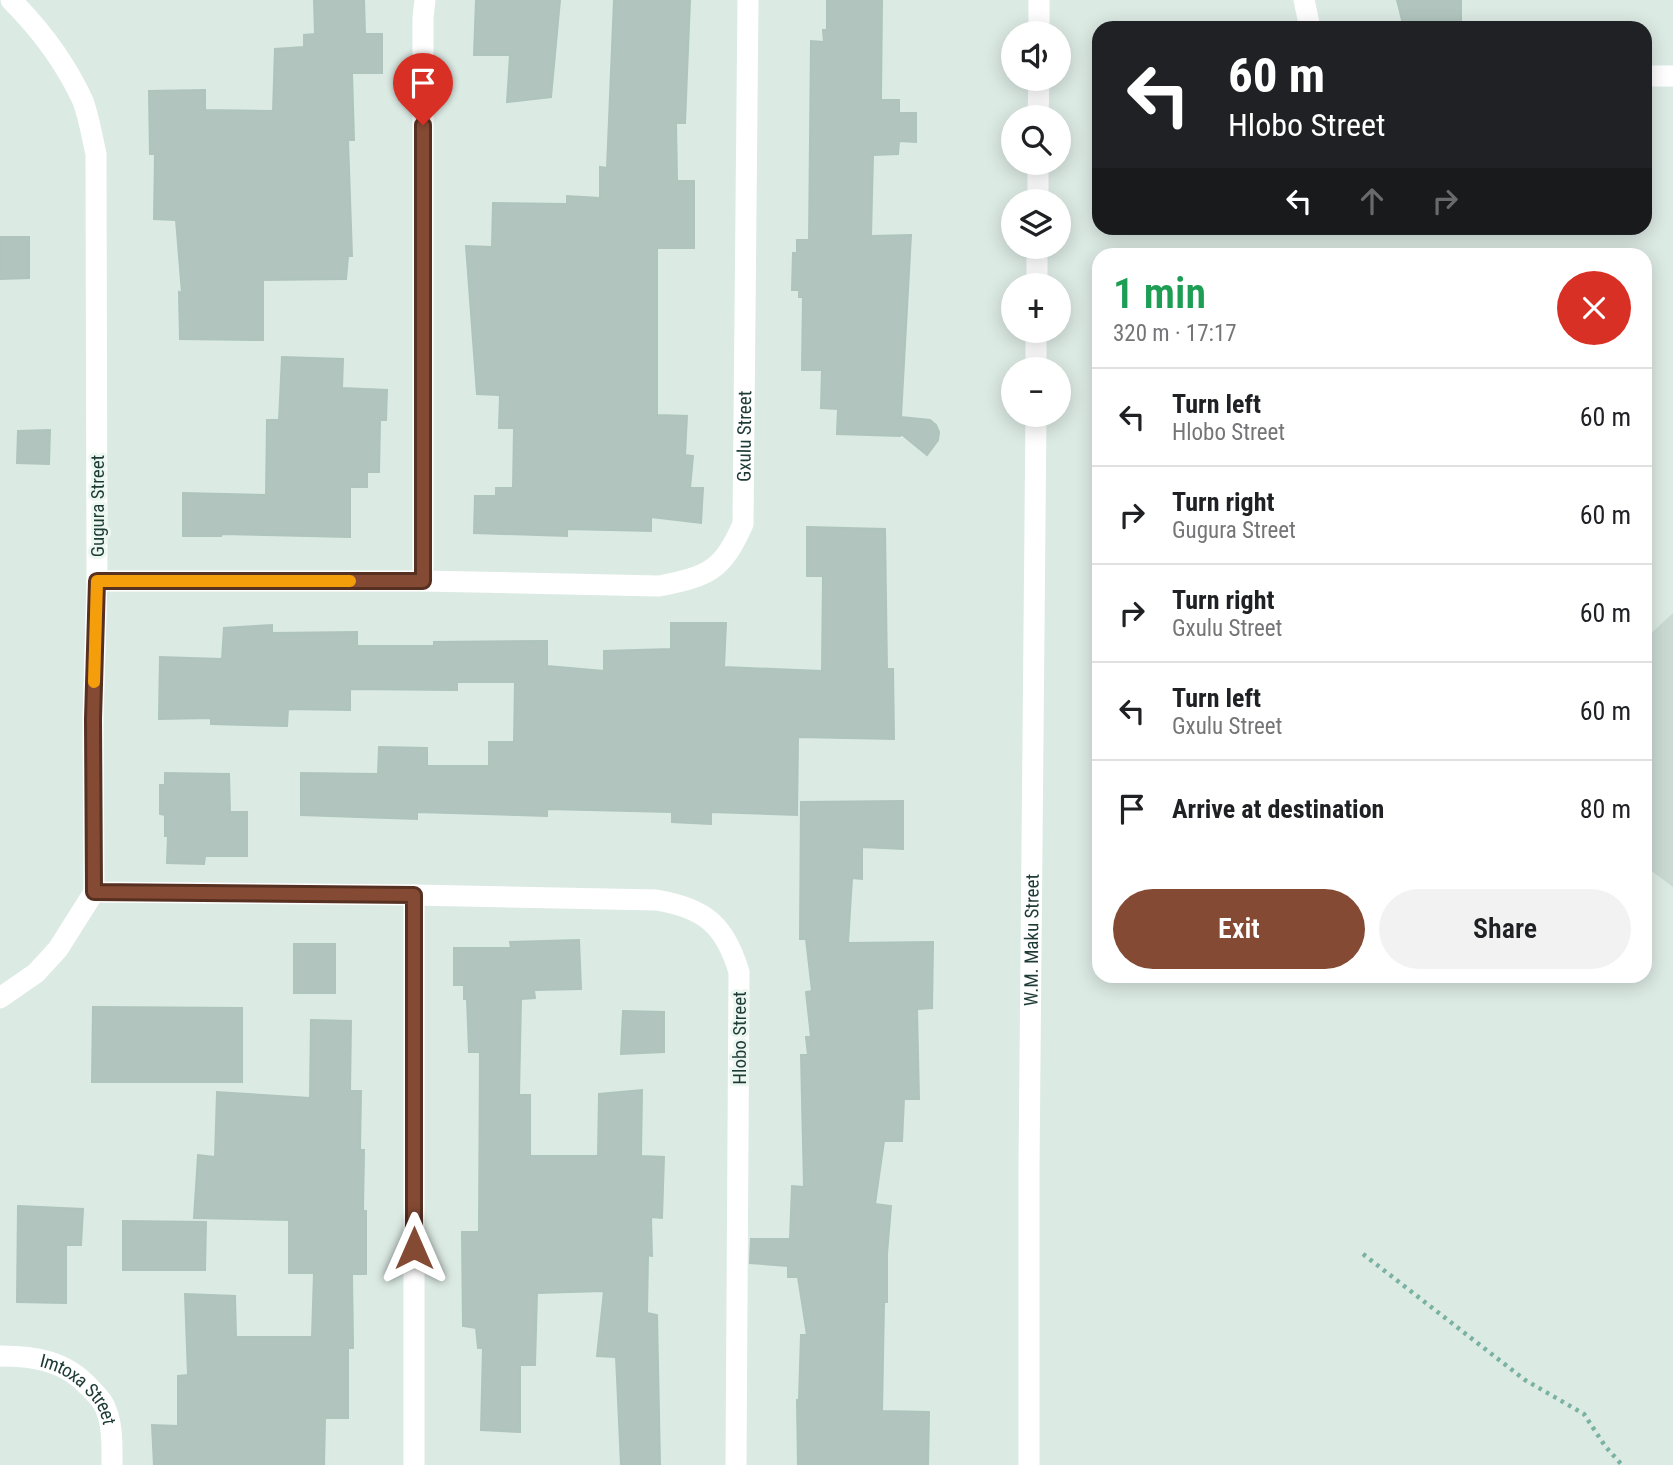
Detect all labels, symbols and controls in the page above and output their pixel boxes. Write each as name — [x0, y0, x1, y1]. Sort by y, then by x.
map controls — [1001, 21, 1071, 427]
button: sound — [1001, 21, 1071, 91]
text: 60 m — [1228, 47, 1325, 104]
icon: left — [1113, 49, 1204, 140]
pin — [393, 53, 453, 125]
icon: arrive — [404, 64, 442, 102]
button: search — [1001, 105, 1071, 175]
text: Hlobo Street — [1228, 106, 1385, 144]
icon: left — [1280, 182, 1318, 220]
icon: ahead — [1353, 182, 1391, 220]
icon: right — [1426, 182, 1464, 220]
button: layers — [1001, 189, 1071, 259]
text: 1 min — [1113, 269, 1206, 318]
button: close — [1557, 271, 1631, 345]
button: + — [1001, 273, 1071, 343]
text: 320 m · 17:17 — [1113, 320, 1237, 347]
button: − — [1001, 357, 1071, 427]
text: Turn left — [1172, 389, 1261, 419]
street label: Gxulu Street — [732, 391, 756, 482]
icon: left — [1113, 398, 1151, 436]
text: 60 m — [1580, 402, 1631, 432]
text: Hlobo Street — [1172, 419, 1285, 446]
street label: Gugura Street — [86, 455, 109, 557]
text: Turn right — [1172, 487, 1274, 517]
icon: right — [1113, 496, 1151, 534]
text: 60 m — [1580, 500, 1631, 530]
text: Gugura Street — [1172, 517, 1296, 544]
text: Turn right — [1172, 585, 1274, 615]
icon: right — [1113, 594, 1151, 632]
text: 60 m — [1580, 598, 1631, 628]
text: Gxulu Street — [1172, 615, 1282, 642]
text: Turn left — [1172, 683, 1261, 713]
icon: left — [1113, 692, 1151, 730]
text: 60 m — [1580, 696, 1631, 726]
text: Gxulu Street — [1172, 713, 1282, 740]
icon: arrive — [1113, 790, 1151, 828]
text: Arrive at destination — [1172, 794, 1384, 824]
text: 80 m — [1580, 794, 1631, 824]
street label: W.M. Maku Street — [1020, 874, 1044, 1006]
button: Exit — [1113, 889, 1365, 969]
button: Share — [1379, 889, 1631, 969]
street label: Hlobo Street — [728, 991, 751, 1085]
position arrow — [377, 1211, 451, 1285]
street label: Imtoxa Street — [38, 1349, 121, 1427]

